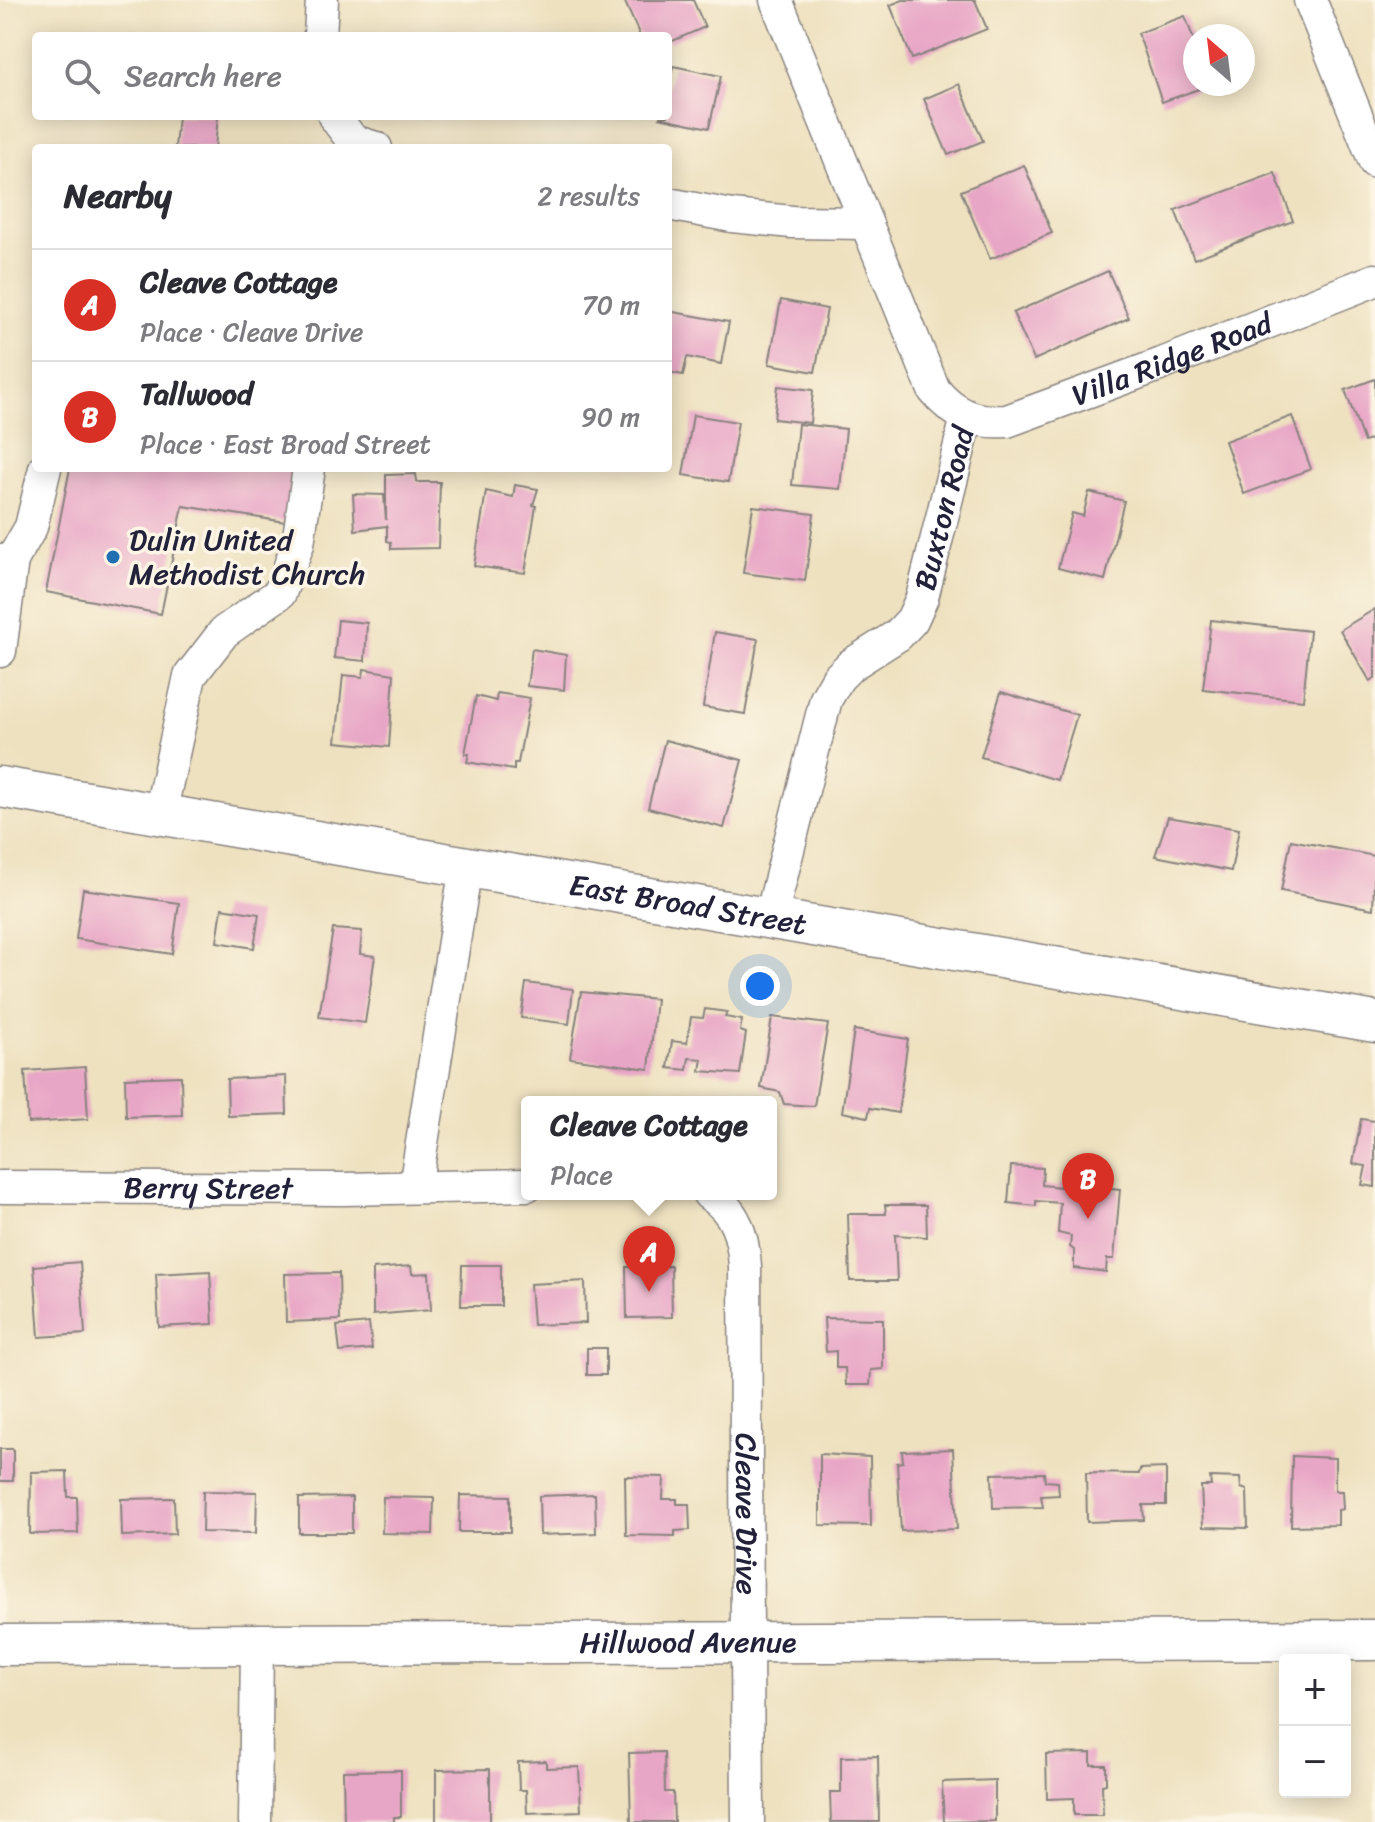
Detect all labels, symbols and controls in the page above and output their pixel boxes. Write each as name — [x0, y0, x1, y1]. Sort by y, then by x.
north arrow — [1183, 24, 1255, 96]
search box — [32, 32, 672, 120]
text: Search here — [124, 49, 282, 103]
icon: search — [60, 54, 104, 98]
text: Nearby — [64, 166, 172, 226]
text: 2 results — [538, 173, 640, 219]
text: Cleave Cottage — [140, 255, 337, 309]
text: A — [81, 282, 99, 328]
text: 70 m — [582, 282, 640, 328]
street label: Villa Ridge Road — [1064, 295, 1282, 422]
text: Place · Cleave Drive — [140, 309, 363, 355]
text: Tallwood — [140, 367, 253, 421]
text: B — [82, 394, 98, 440]
text: 90 m — [581, 394, 640, 440]
street label: Buxton Road — [898, 419, 991, 596]
text: Place · East Broad Street — [140, 421, 431, 467]
place label: Dulin United Methodist Church — [129, 513, 365, 601]
marker: Dulin United Methodist Church — [104, 548, 122, 566]
street label: East Broad Street — [565, 858, 811, 951]
your location — [740, 966, 780, 1006]
popup — [521, 1096, 777, 1200]
text: Cleave Cottage — [550, 1098, 748, 1152]
text: Place — [550, 1152, 613, 1198]
pin: B — [1062, 1153, 1114, 1219]
street label: Berry Street — [123, 1161, 295, 1216]
pin: A — [623, 1226, 675, 1292]
street label: Cleave Drive — [719, 1433, 774, 1595]
street label: Hillwood Avenue — [579, 1615, 797, 1670]
map controls — [1279, 1654, 1351, 1798]
button: + — [1279, 1654, 1351, 1726]
button: − — [1279, 1726, 1351, 1798]

